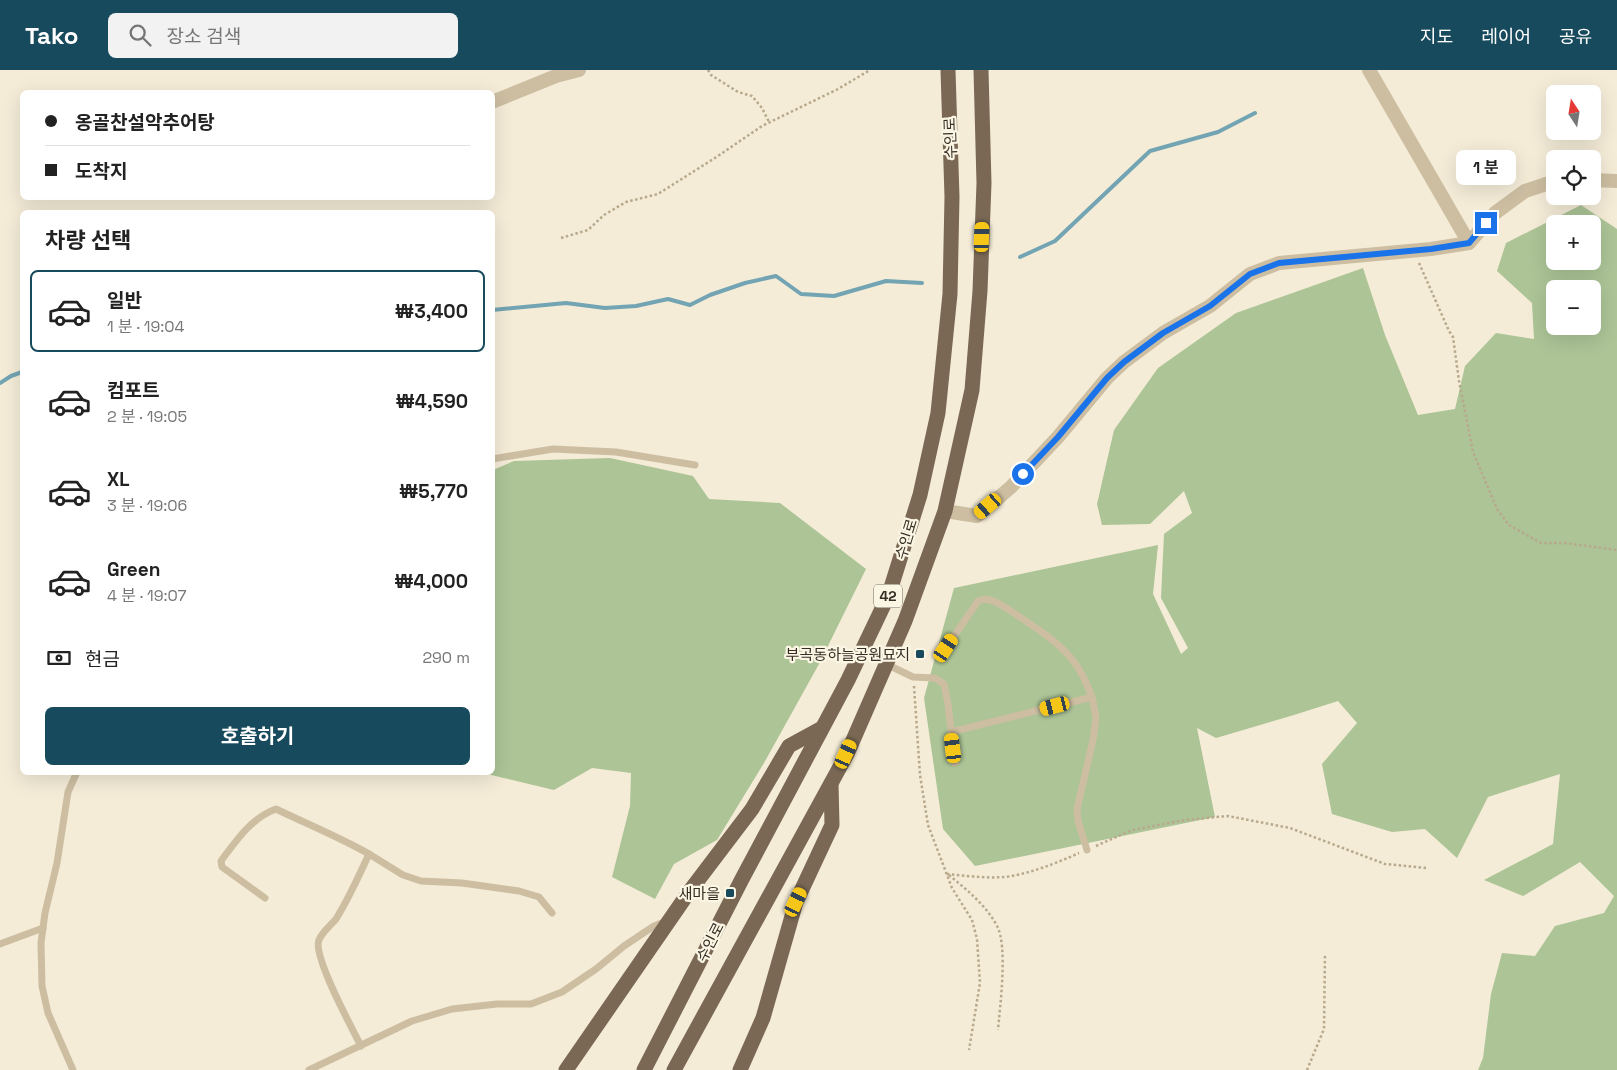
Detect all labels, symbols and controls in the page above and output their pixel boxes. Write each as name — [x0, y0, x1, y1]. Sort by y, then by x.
search box — [108, 13, 458, 58]
text: Tako — [25, 20, 78, 51]
icon: search — [126, 21, 154, 49]
text: 장소 검색 — [166, 24, 241, 49]
text: 지도 — [1420, 25, 1453, 48]
text: 레이어 — [1481, 25, 1531, 48]
text: 공유 — [1559, 25, 1592, 48]
north arrow — [1546, 85, 1601, 140]
map controls — [1546, 85, 1601, 335]
text: 옹골찬설악추어탕 — [75, 110, 215, 135]
street label: 수인로 — [940, 117, 960, 159]
callout: 1 분 — [1456, 150, 1516, 186]
button: locate — [1546, 150, 1601, 205]
text: 1 분 — [1473, 157, 1499, 178]
text: 도착지 — [75, 159, 127, 184]
route end — [1475, 212, 1497, 234]
button: + — [1546, 215, 1601, 270]
car — [973, 222, 990, 252]
text: 차량 선택 — [45, 226, 132, 254]
button: − — [1546, 280, 1601, 335]
text: 일반 — [107, 288, 142, 313]
icon: car — [47, 289, 92, 334]
text: ₩3,400 — [395, 299, 468, 324]
text: 1 분 · 19:04 — [107, 316, 185, 337]
text: 컴포트 — [107, 378, 159, 403]
icon: car — [47, 379, 92, 424]
text: ₩4,590 — [395, 389, 468, 414]
text: 2 분 · 19:05 — [107, 406, 187, 427]
route start — [1012, 463, 1034, 485]
text: XL — [107, 467, 130, 492]
icon: car — [47, 469, 92, 514]
text: ₩5,770 — [399, 479, 468, 504]
car — [971, 490, 1004, 522]
text: 3 분 · 19:06 — [107, 495, 187, 516]
street label: 수인로 — [891, 516, 921, 562]
text: Green — [107, 557, 160, 582]
icon: car — [47, 559, 92, 604]
text: ₩4,000 — [394, 569, 468, 594]
road number: 42 — [874, 584, 902, 608]
text: 4 분 · 19:07 — [107, 585, 187, 606]
car — [931, 631, 960, 665]
icon: cash — [45, 644, 73, 672]
place label: 부곡동하늘공원묘지 — [786, 645, 910, 664]
text: 현금 — [85, 647, 120, 672]
text: 290 m — [422, 647, 470, 668]
marker: 부곡동하늘공원묘지 — [914, 648, 926, 660]
car — [1038, 695, 1071, 717]
button: 호출하기 — [45, 707, 470, 765]
car — [943, 732, 962, 764]
car — [833, 737, 858, 771]
place label: 새마을 — [679, 884, 720, 903]
car — [782, 885, 809, 919]
marker: 새마을 — [724, 887, 736, 899]
street label: 수인로 — [692, 919, 728, 965]

